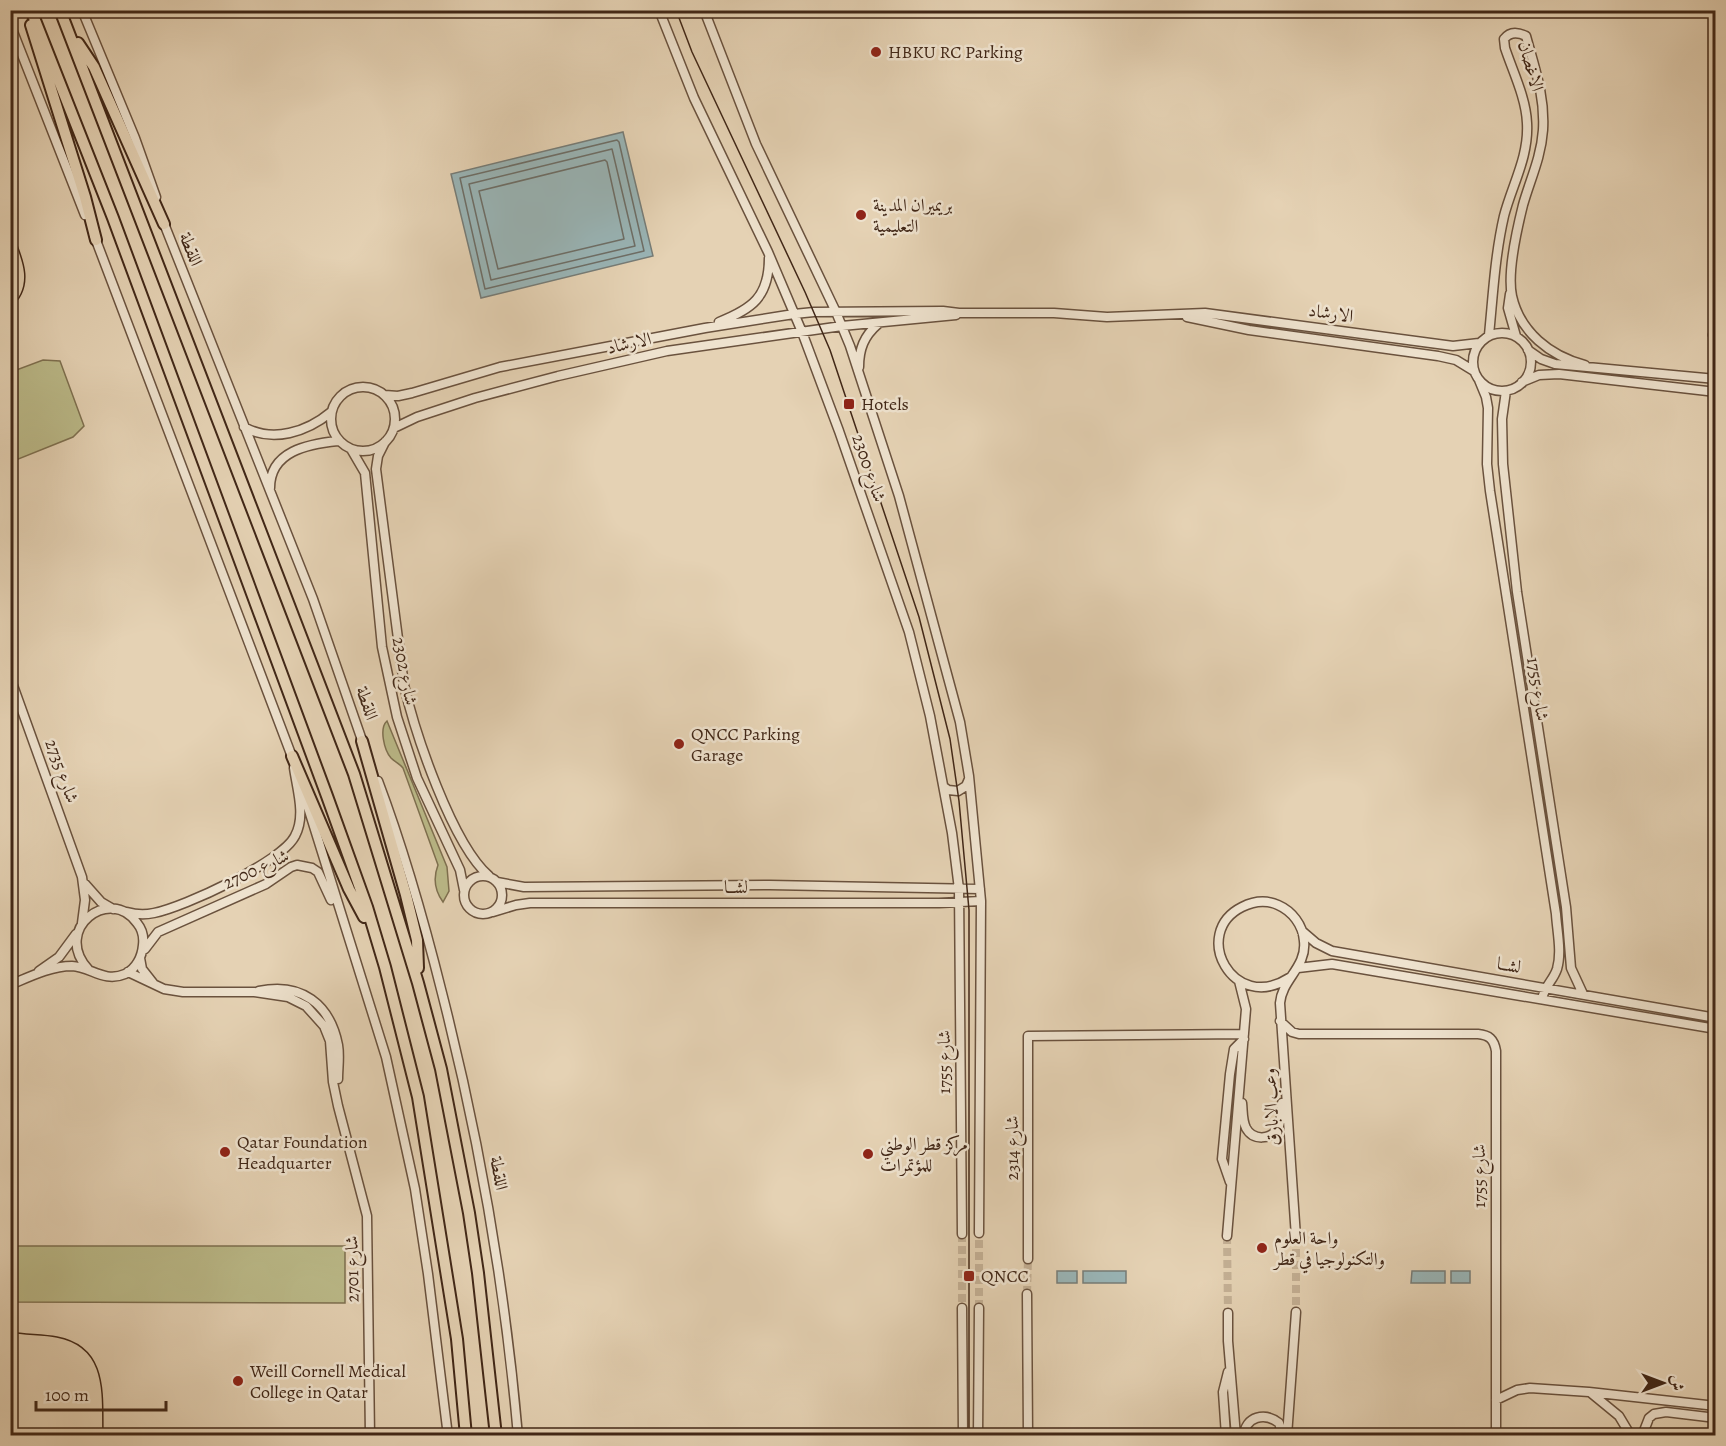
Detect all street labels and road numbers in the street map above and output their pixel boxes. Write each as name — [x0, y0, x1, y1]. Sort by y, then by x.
street label: الاغصان — [1512, 38, 1550, 94]
street label: اللقطة — [173, 229, 209, 269]
street label: الارشاد — [1307, 298, 1355, 328]
street label: الارشاد — [604, 326, 654, 360]
street label: شارع 2300 — [843, 431, 892, 506]
street label: شارع 2302 — [384, 635, 423, 708]
street label: شارع 1755 — [1518, 656, 1555, 723]
street label: اللقطة — [350, 683, 384, 723]
street label: شارع 2735 — [37, 736, 85, 807]
street label: شارع 2700 — [219, 843, 294, 897]
street label: لشــا — [724, 875, 748, 899]
street label: لشــا — [1495, 951, 1523, 979]
street label: شارع 1755 — [932, 1030, 959, 1094]
street label: وعب الابارق — [1257, 1068, 1285, 1146]
street label: شارع 2314 — [1000, 1115, 1027, 1181]
street label: شارع 1755 — [1467, 1144, 1494, 1208]
street label: اللقطة — [484, 1154, 514, 1192]
street label: شارع 2701 — [339, 1235, 368, 1303]

